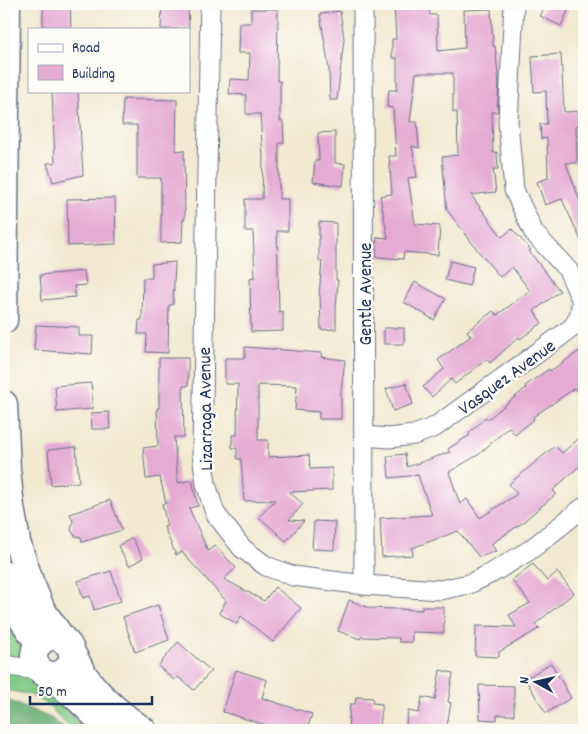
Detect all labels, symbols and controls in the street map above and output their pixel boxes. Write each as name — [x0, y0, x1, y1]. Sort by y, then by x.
legend — [28, 28, 190, 92]
text: Road — [72, 38, 100, 60]
text: Building — [72, 64, 115, 86]
street label: Gentle Avenue — [354, 243, 381, 345]
street label: Vasquez Avenue — [454, 334, 562, 423]
street label: Lizarraga Avenue — [193, 347, 222, 471]
north arrow — [510, 656, 560, 706]
scale bar — [30, 674, 152, 706]
text: N — [515, 676, 536, 685]
text: 50 m — [38, 682, 67, 704]

